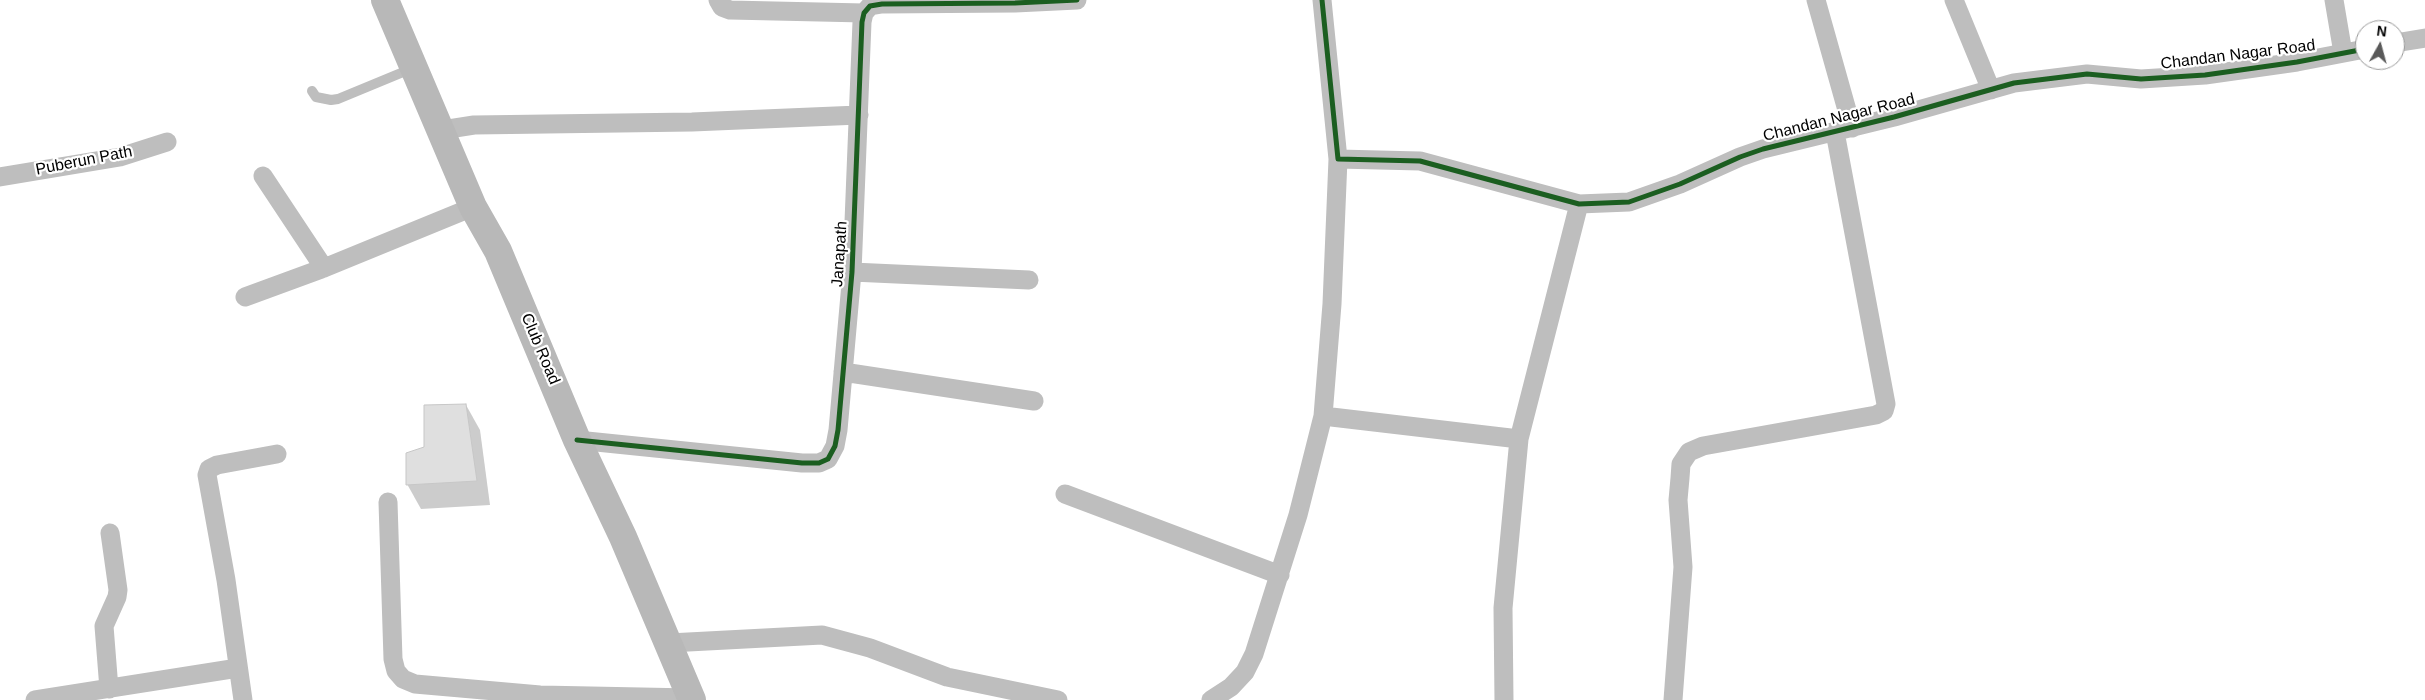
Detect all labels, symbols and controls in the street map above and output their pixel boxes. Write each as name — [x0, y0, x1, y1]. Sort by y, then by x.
north arrow — [2355, 20, 2405, 70]
text: N — [2376, 23, 2388, 40]
street label: Chandan Nagar Road — [2160, 36, 2316, 74]
street label: Chandan Nagar Road — [1761, 90, 1917, 146]
street label: Puberun Path — [34, 142, 134, 180]
street label: Janapath — [828, 220, 852, 288]
street label: Club Road — [516, 310, 564, 388]

